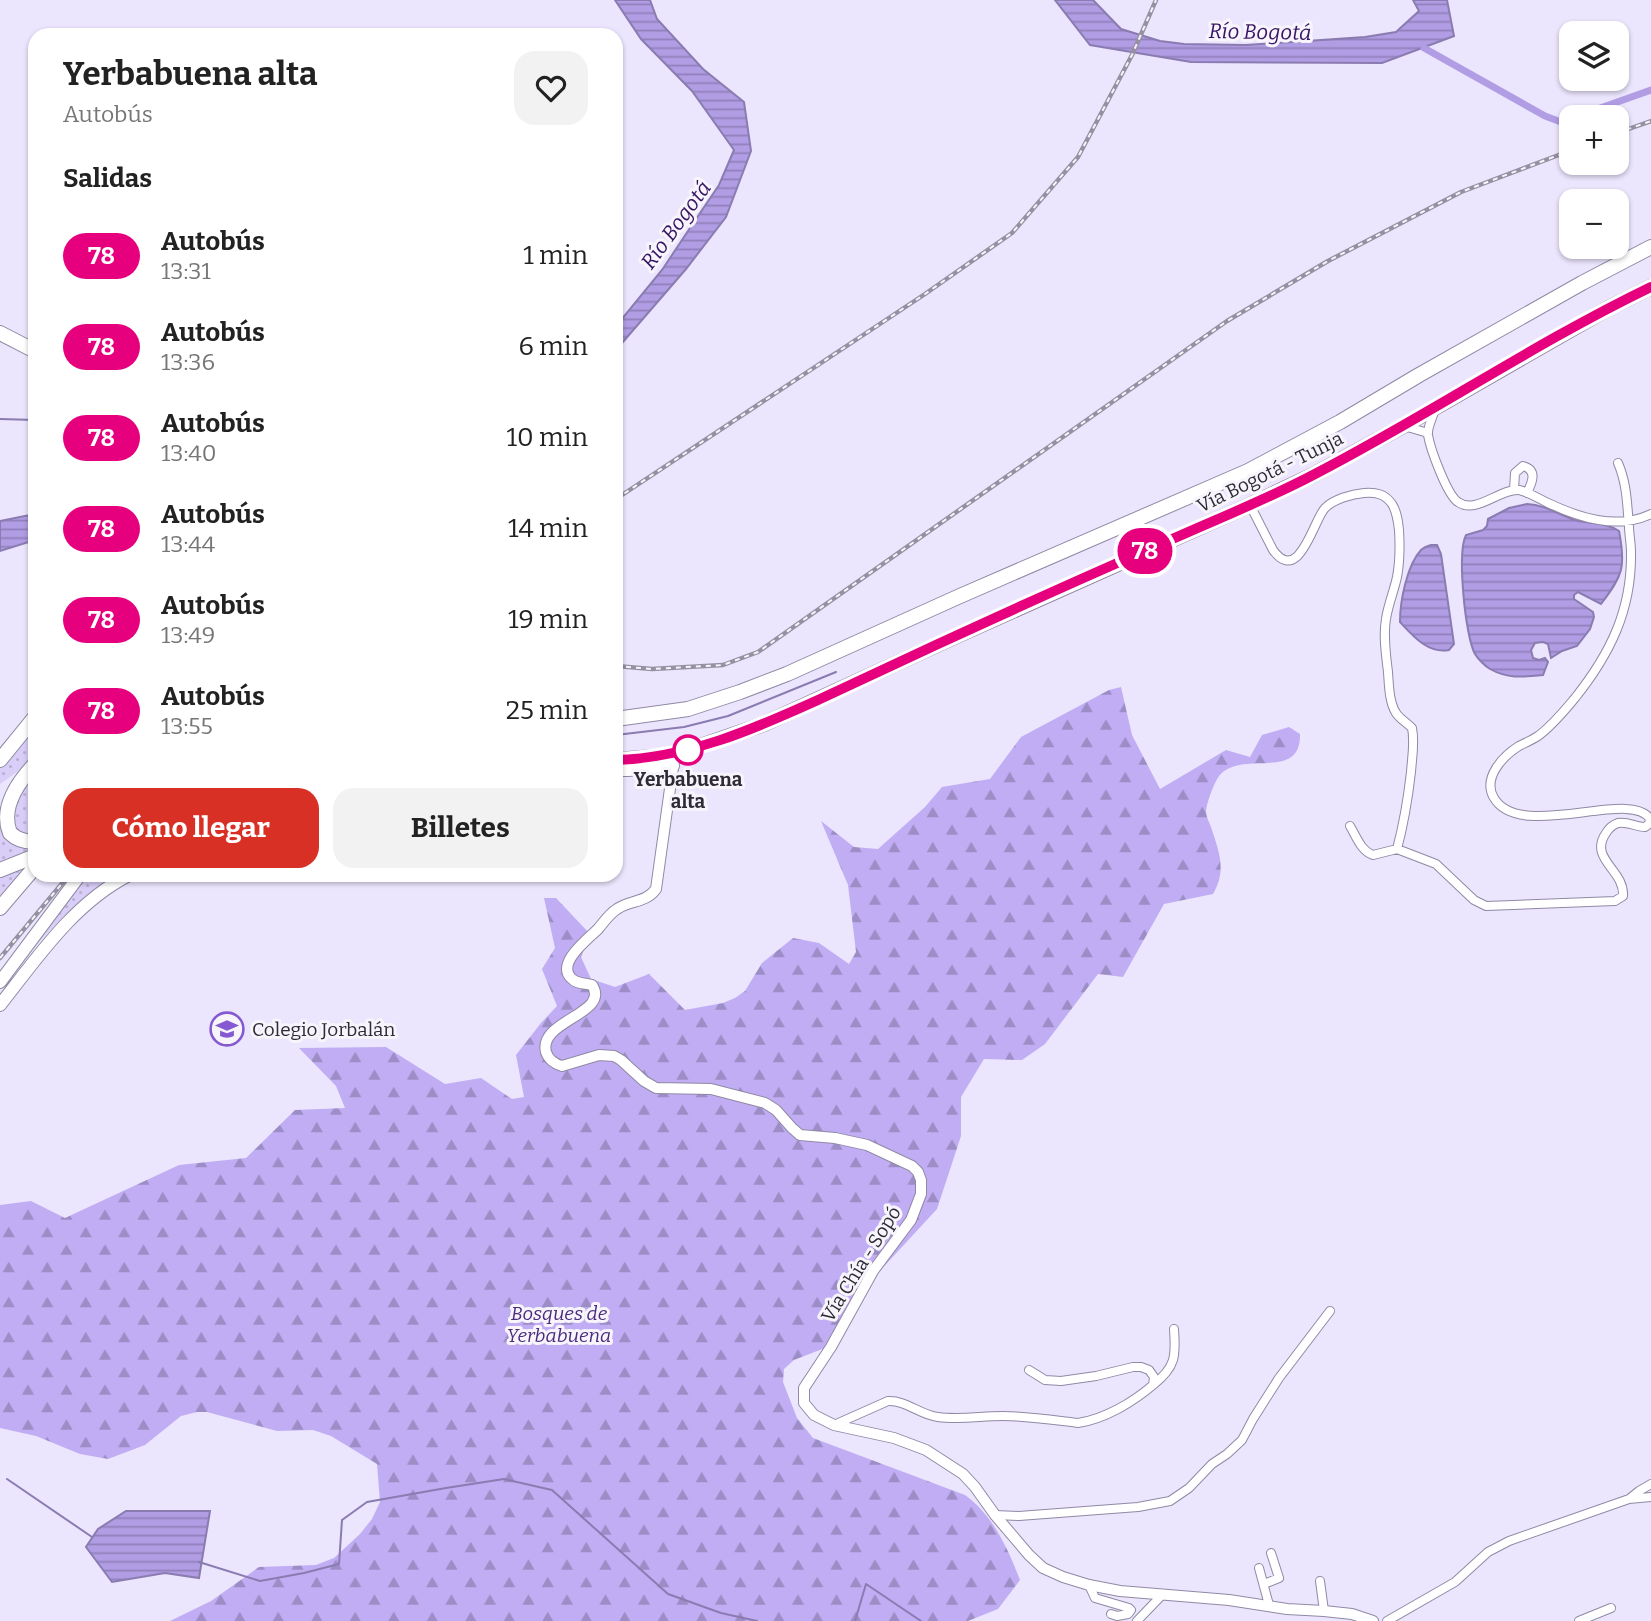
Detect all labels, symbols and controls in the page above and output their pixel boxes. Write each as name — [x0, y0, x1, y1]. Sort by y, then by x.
water label: Río Bogotá — [1208, 18, 1312, 46]
map controls — [1559, 21, 1629, 259]
button: layers — [1559, 21, 1629, 91]
button: heart — [514, 51, 588, 125]
text: Yerbabuena alta — [63, 54, 318, 94]
text: Autobús — [63, 100, 153, 128]
button: + — [1559, 105, 1629, 175]
text: Salidas — [63, 163, 152, 194]
water label: Río Bogotá — [635, 176, 717, 274]
button: − — [1559, 189, 1629, 259]
text: Autobús — [161, 226, 265, 257]
text: 1 min — [523, 240, 588, 271]
text: 78 — [88, 242, 115, 270]
text: 13:31 — [161, 257, 211, 285]
text: Autobús — [161, 317, 265, 348]
text: 6 min — [519, 331, 588, 362]
text: 78 — [88, 333, 115, 361]
text: 13:36 — [161, 348, 215, 376]
text: Autobús — [161, 408, 265, 439]
text: 10 min — [507, 422, 588, 453]
text: 78 — [88, 424, 115, 452]
street label: Vía Bogotá - Tunja — [1193, 426, 1347, 517]
text: 13:40 — [161, 439, 216, 467]
text: Autobús — [161, 499, 265, 530]
text: 14 min — [508, 513, 588, 544]
text: 78 — [88, 515, 115, 543]
line badge: 78 — [1114, 528, 1176, 574]
text: 13:44 — [161, 530, 215, 558]
text: 78 — [1131, 537, 1159, 565]
text: Autobús — [161, 590, 265, 621]
text: 19 min — [508, 604, 588, 635]
text: 78 — [88, 606, 115, 634]
text: 13:49 — [161, 621, 215, 649]
text: Autobús — [161, 681, 265, 712]
text: 25 min — [506, 695, 588, 726]
text: 78 — [88, 697, 115, 725]
text: 13:55 — [161, 712, 213, 740]
marker: Yerbabuena alta — [673, 735, 703, 765]
place label: Yerbabuena alta — [634, 768, 743, 813]
button: Cómo llegar — [63, 788, 319, 868]
button: Billetes — [333, 788, 588, 868]
school or university icon: Colegio Jorbalán — [208, 1010, 246, 1048]
place label: Colegio Jorbalán — [252, 1018, 395, 1041]
street label: Vía Chía - Sopó — [816, 1202, 906, 1326]
park label: Bosques de Yerbabuena — [507, 1302, 611, 1347]

